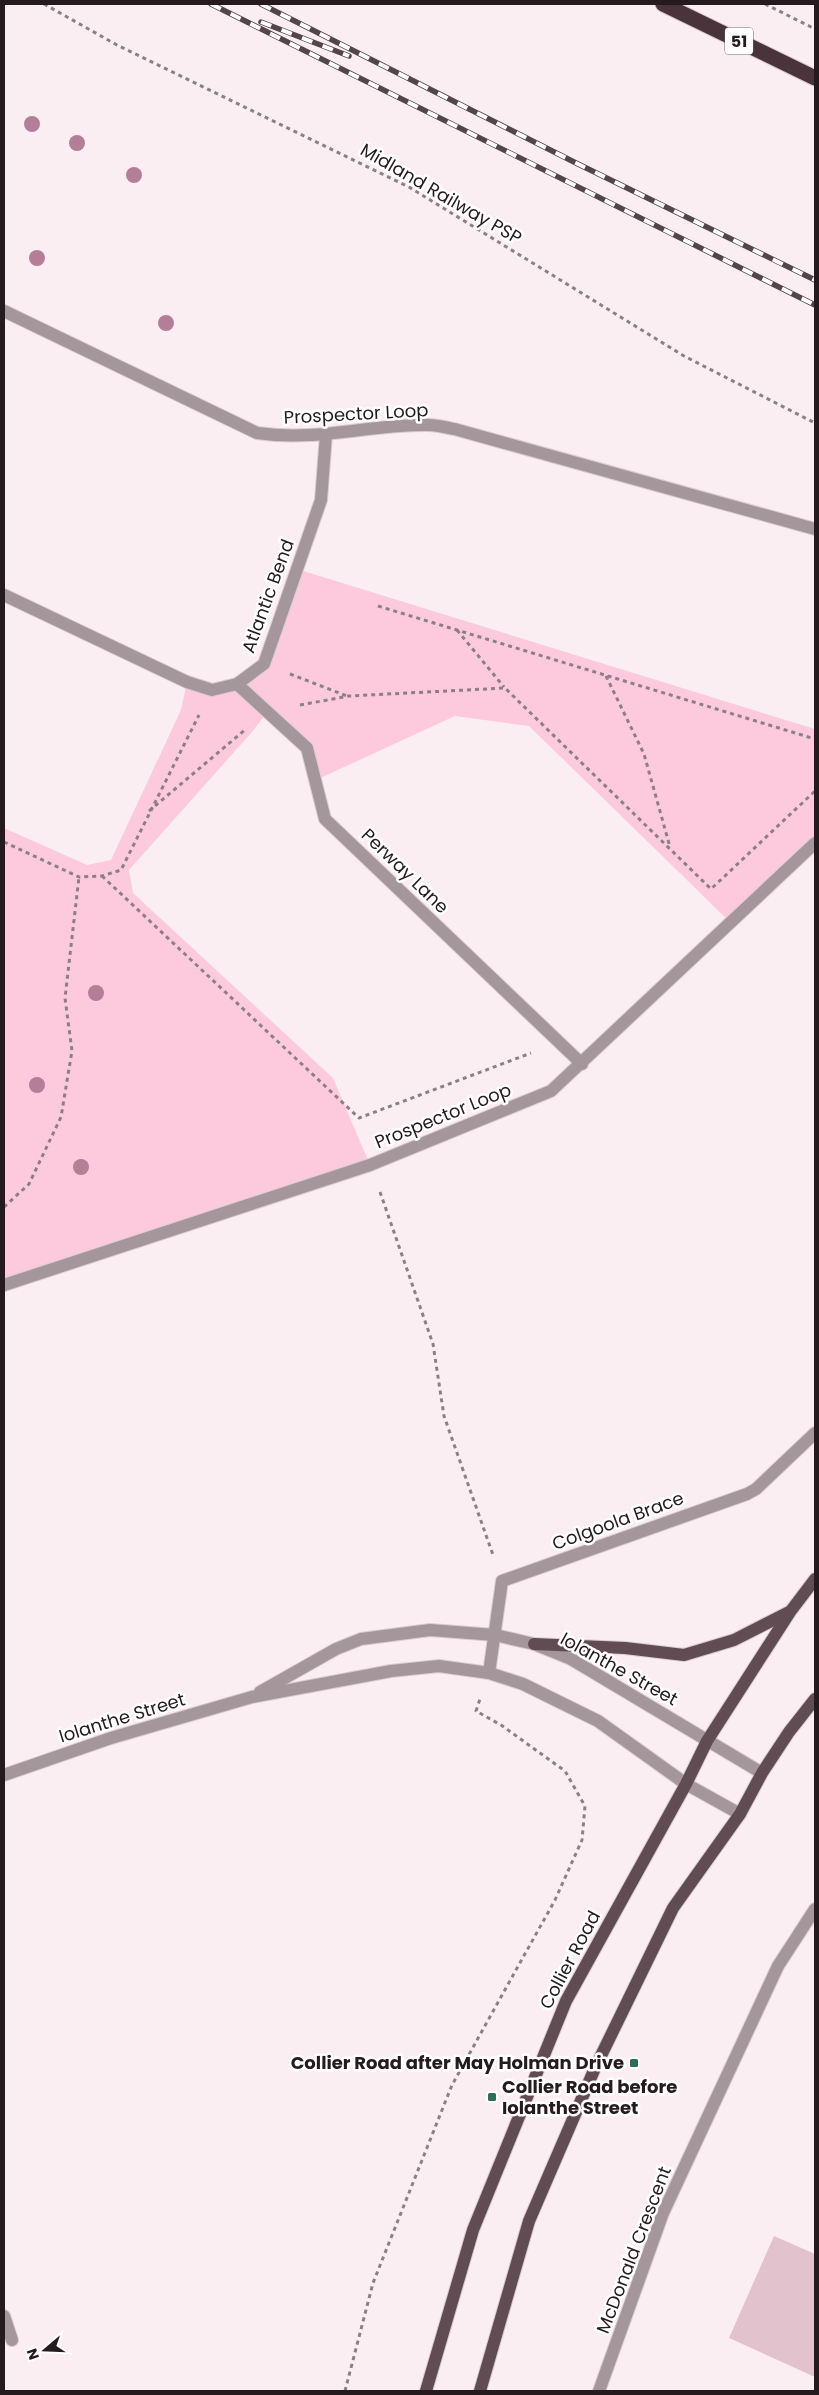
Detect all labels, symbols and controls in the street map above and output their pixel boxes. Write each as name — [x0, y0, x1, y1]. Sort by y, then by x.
road number: 51 — [725, 27, 753, 54]
street label: Midland Railway PSP — [356, 137, 526, 250]
street label: Prospector Loop — [283, 397, 429, 430]
street label: Atlantic Bend — [235, 535, 300, 656]
street label: Perway Lane — [356, 822, 455, 919]
street label: Prospector Loop — [371, 1077, 515, 1154]
street label: Colgoola Brace — [548, 1485, 687, 1556]
street label: Iolanthe Street — [556, 1626, 683, 1711]
street label: Iolanthe Street — [56, 1686, 188, 1749]
street label: Collier Road — [533, 1906, 606, 2013]
place label: Collier Road after May Holman Drive — [291, 2050, 624, 2075]
marker: Collier Road after May Holman Drive — [628, 2057, 640, 2069]
place label: Collier Road before Iolanthe Street — [502, 2074, 677, 2120]
marker: Collier Road before Iolanthe Street — [486, 2091, 498, 2103]
street label: McDonald Crescent — [590, 2163, 677, 2337]
north arrow — [20, 2325, 70, 2375]
text: N — [22, 2346, 44, 2362]

